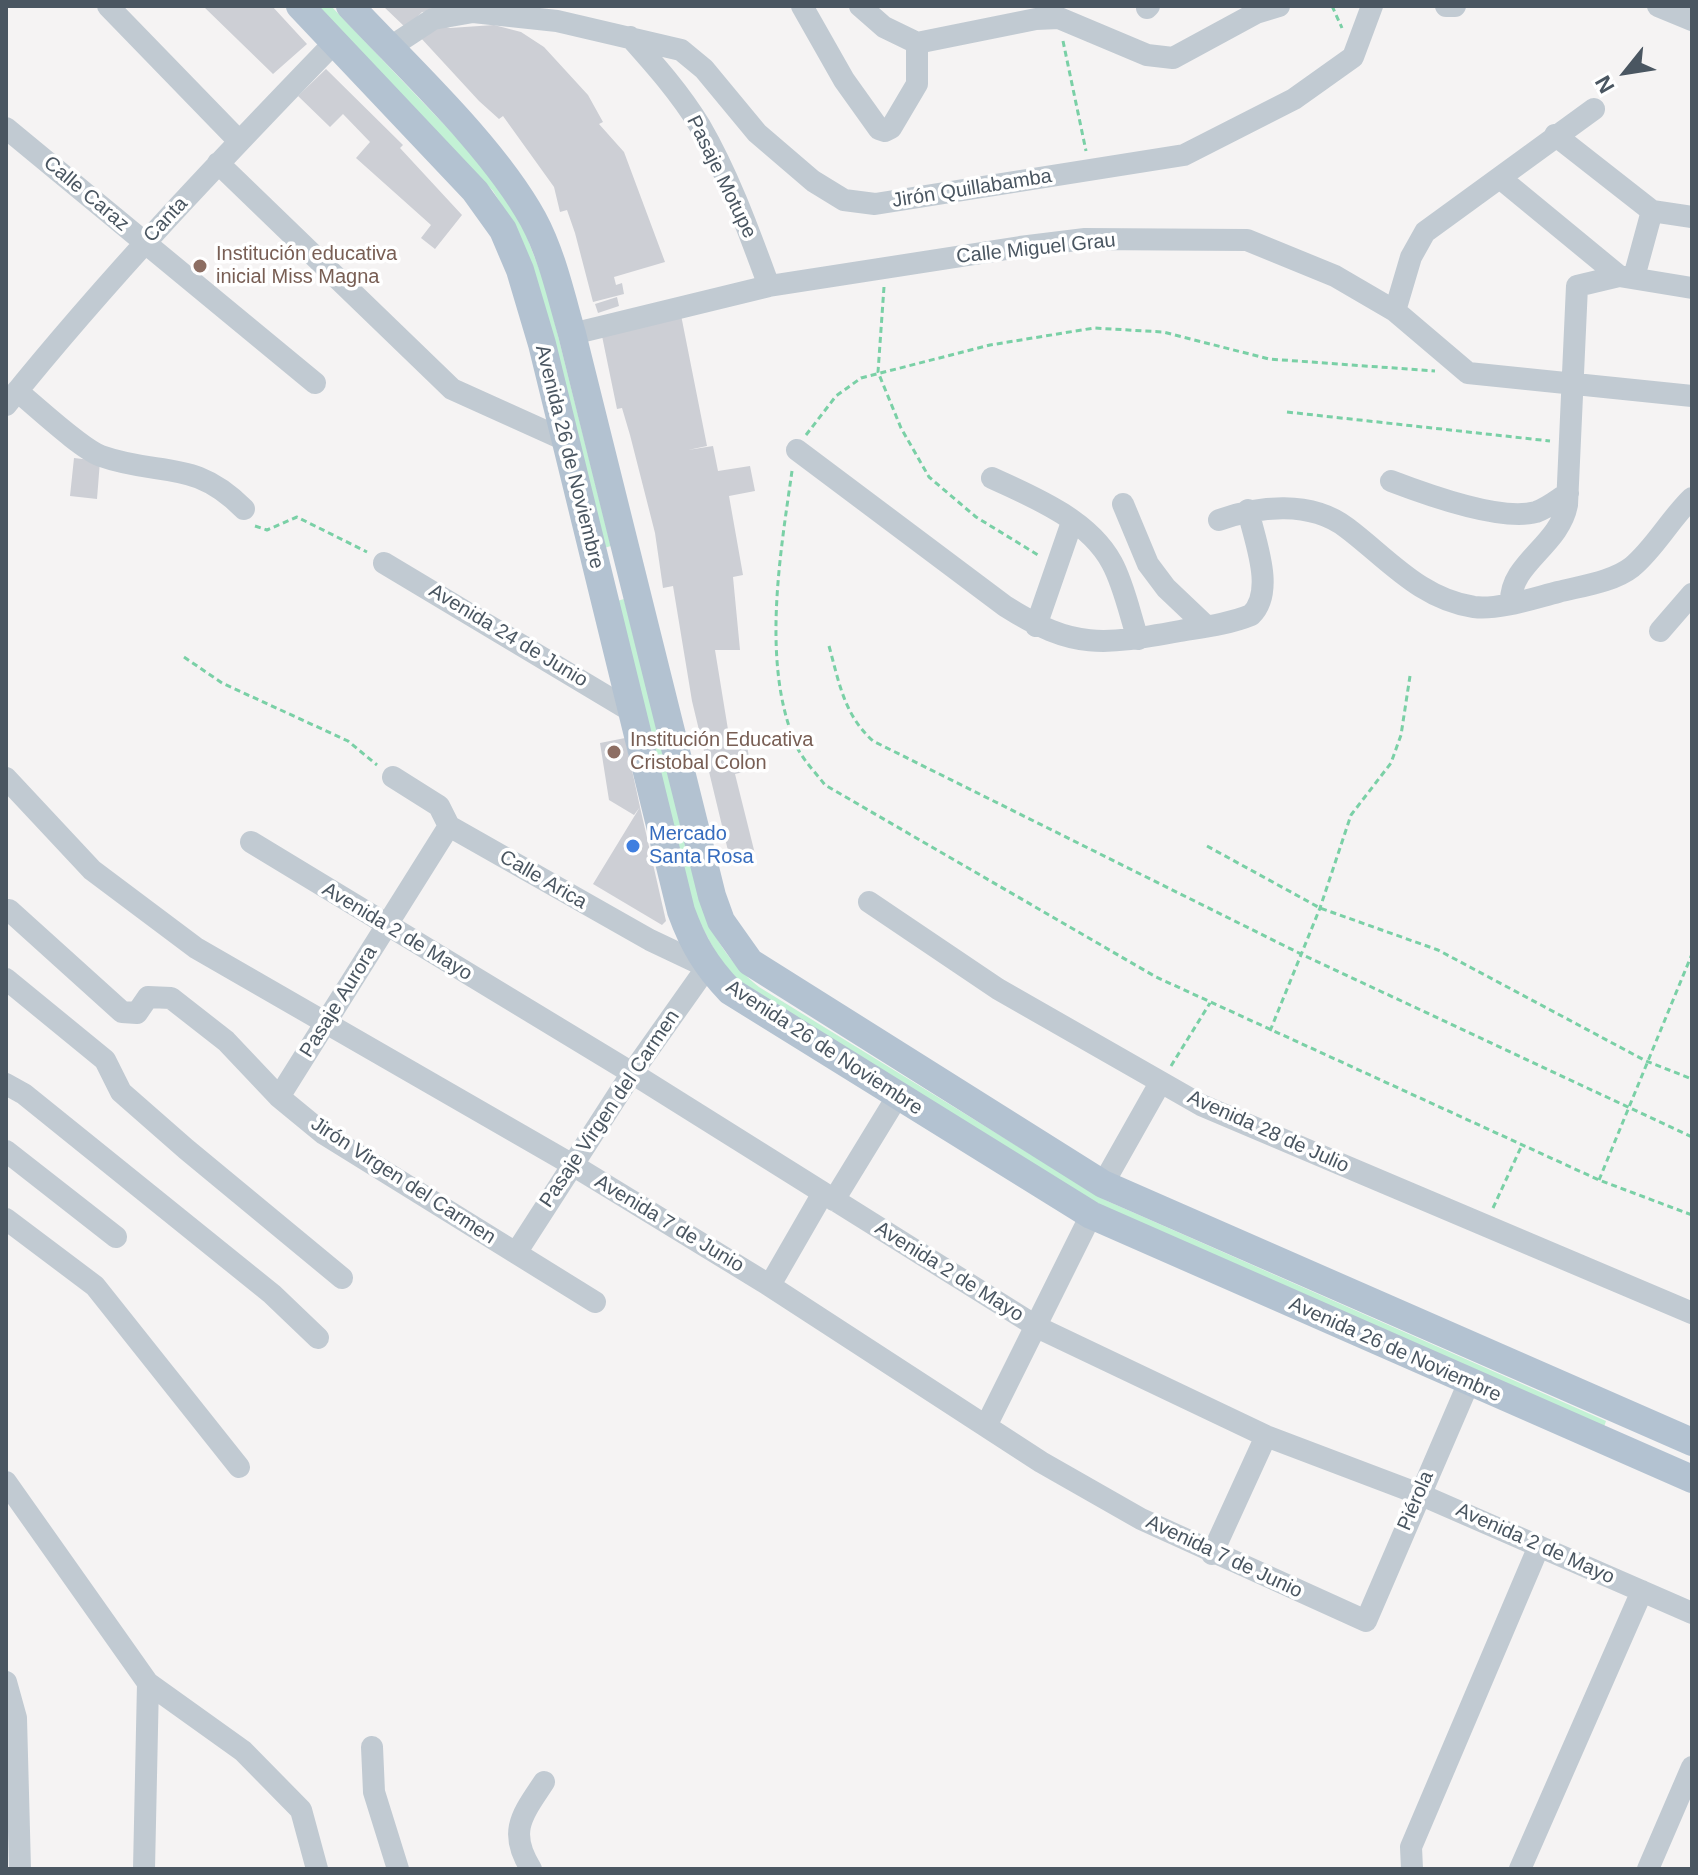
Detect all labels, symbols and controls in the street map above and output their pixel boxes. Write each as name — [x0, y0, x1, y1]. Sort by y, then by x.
north arrow — [1586, 32, 1666, 112]
text: N — [1590, 71, 1620, 97]
street label: Pasaje Motupe — [681, 112, 761, 242]
street label: Calle Caraz — [38, 151, 134, 237]
street label: Jirón Quillabamba — [891, 165, 1053, 213]
street label: Canta — [139, 192, 193, 248]
street label: Calle Miguel Grau — [955, 229, 1117, 269]
place label: Institución educativa inicial Miss Magna — [216, 242, 397, 289]
marker: Institución educativa inicial Miss Magna — [191, 257, 209, 275]
street label: Avenida 26 de Noviembre — [530, 343, 608, 571]
street label: Avenida 24 de Junio — [424, 579, 592, 693]
place label: Institución Educativa Cristobal Colon — [630, 728, 813, 775]
marker: Institución Educativa Cristobal Colon — [605, 743, 623, 761]
place label: Mercado Santa Rosa — [649, 822, 754, 869]
marker: Mercado Santa Rosa — [624, 837, 642, 855]
street label: Calle Arica — [495, 845, 591, 915]
street label: Avenida 2 de Mayo — [318, 878, 476, 986]
street label: Pasaje Aurora — [295, 942, 383, 1062]
street label: Avenida 26 de Noviembre — [721, 975, 927, 1121]
street label: Pasaje Virgen del Carmen — [535, 1006, 685, 1212]
street label: Avenida 28 de Julio — [1184, 1086, 1352, 1178]
street label: Jirón Virgen del Carmen — [306, 1112, 500, 1250]
street label: Avenida 7 de Junio — [590, 1170, 748, 1278]
street label: Avenida 2 de Mayo — [870, 1217, 1028, 1327]
street label: Avenida 26 de Noviembre — [1285, 1292, 1505, 1408]
street label: Piérola — [1393, 1468, 1439, 1534]
street label: Avenida 2 de Mayo — [1452, 1498, 1618, 1590]
street label: Avenida 7 de Junio — [1142, 1510, 1306, 1604]

